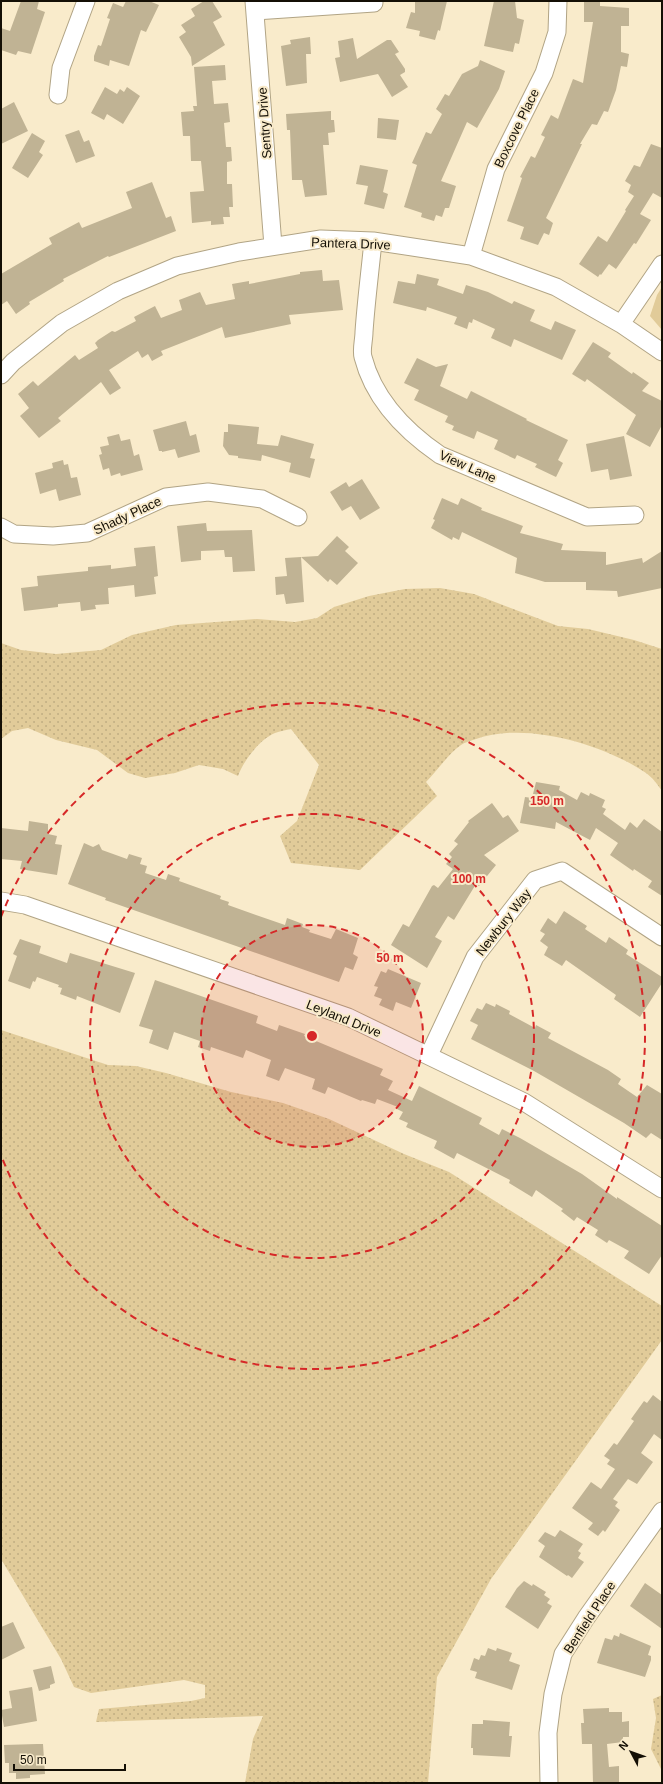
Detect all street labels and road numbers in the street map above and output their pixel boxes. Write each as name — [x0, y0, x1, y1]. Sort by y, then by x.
street label: Boxcove Place — [491, 86, 542, 170]
street label: Sentry Drive — [255, 87, 274, 159]
street label: Pantera Drive — [311, 235, 391, 252]
street label: View Lane — [437, 447, 498, 486]
street label: Shady Place — [91, 493, 163, 538]
street label: Newbury Way — [473, 886, 534, 959]
street label: Leyland Drive — [304, 997, 383, 1040]
street label: Benfield Place — [560, 1578, 618, 1656]

